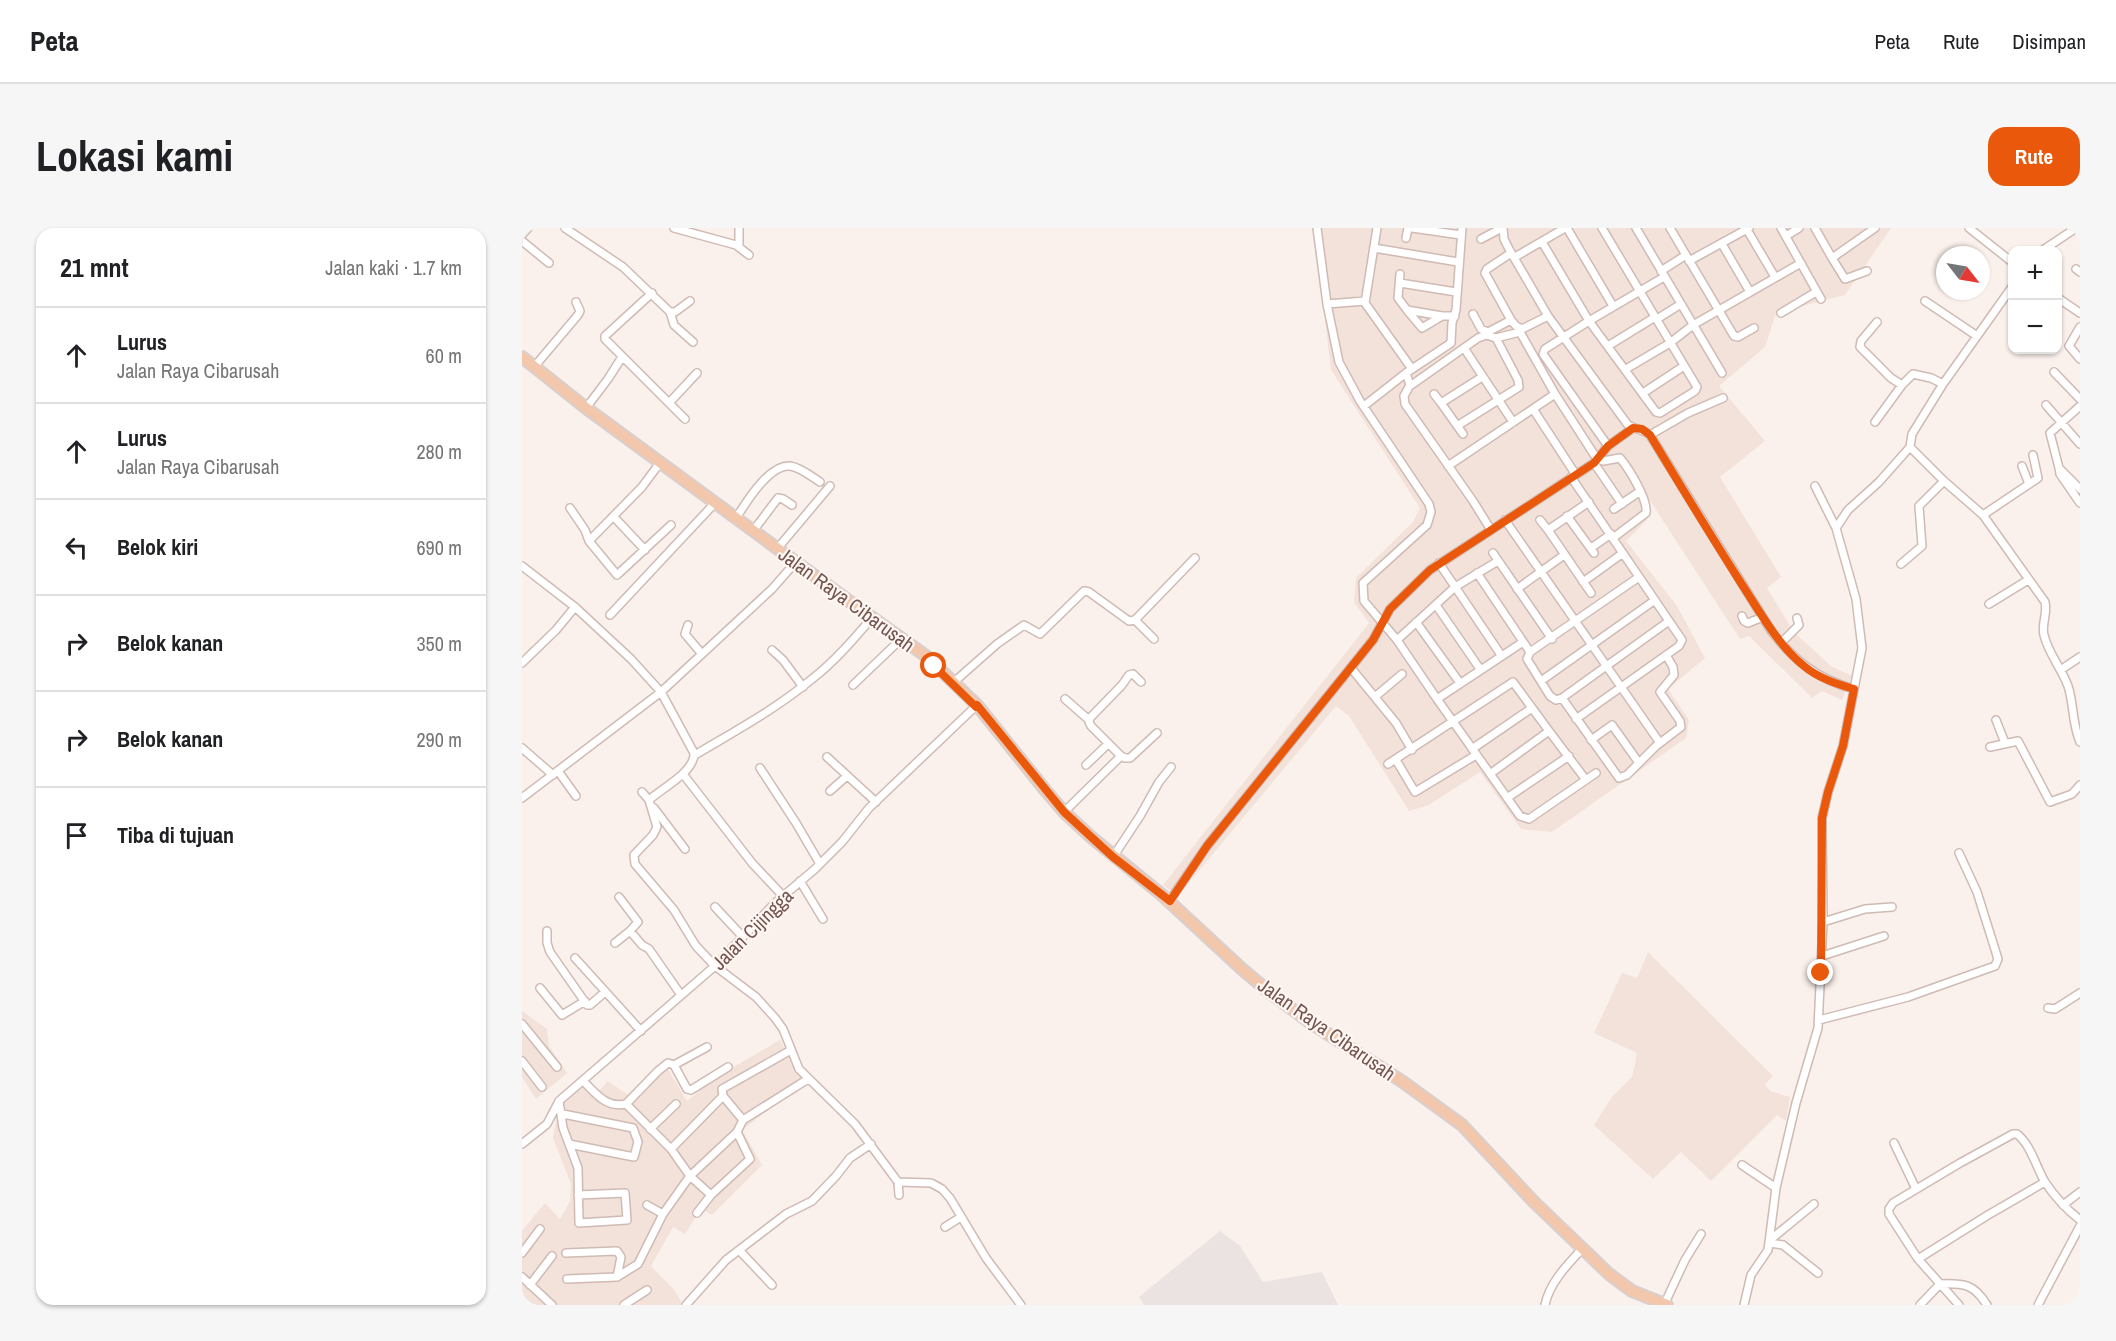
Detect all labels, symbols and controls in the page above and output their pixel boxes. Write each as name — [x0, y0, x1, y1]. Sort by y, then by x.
text: Peta — [30, 22, 79, 60]
text: Peta — [1874, 27, 1910, 56]
text: Rute — [1943, 27, 1979, 56]
text: Disimpan — [2012, 27, 2086, 56]
button: Rute — [1988, 127, 2080, 186]
text: Lokasi kami — [36, 128, 233, 184]
north arrow — [1936, 246, 1990, 300]
map controls — [2008, 246, 2062, 354]
button: + — [2008, 246, 2062, 300]
text: 21 mnt — [60, 250, 129, 285]
text: Jalan kaki · 1.7 km — [325, 254, 462, 281]
button: − — [2008, 300, 2062, 354]
text: Lurus — [117, 327, 167, 357]
icon: ahead — [60, 339, 93, 372]
text: 60 m — [426, 342, 462, 369]
text: Jalan Raya Cibarusah — [117, 357, 279, 384]
text: Lurus — [117, 423, 167, 453]
icon: ahead — [60, 435, 93, 468]
text: 280 m — [416, 438, 462, 465]
text: Jalan Raya Cibarusah — [117, 453, 279, 480]
icon: left — [60, 531, 93, 564]
text: Belok kiri — [117, 532, 198, 562]
text: 690 m — [416, 534, 462, 561]
street label: Jalan Raya Cibarusah — [773, 540, 921, 658]
icon: right — [60, 627, 93, 660]
text: Belok kanan — [117, 628, 223, 658]
text: 350 m — [416, 630, 462, 657]
route start — [920, 652, 946, 678]
icon: right — [60, 723, 93, 756]
text: Belok kanan — [117, 724, 223, 754]
text: 290 m — [416, 726, 462, 753]
icon: arrive — [60, 819, 93, 852]
text: Tiba di tujuan — [117, 820, 234, 850]
street label: Jalan Cijingga — [705, 882, 799, 976]
route end — [1807, 959, 1833, 985]
street label: Jalan Raya Cibarusah — [1253, 971, 1401, 1087]

